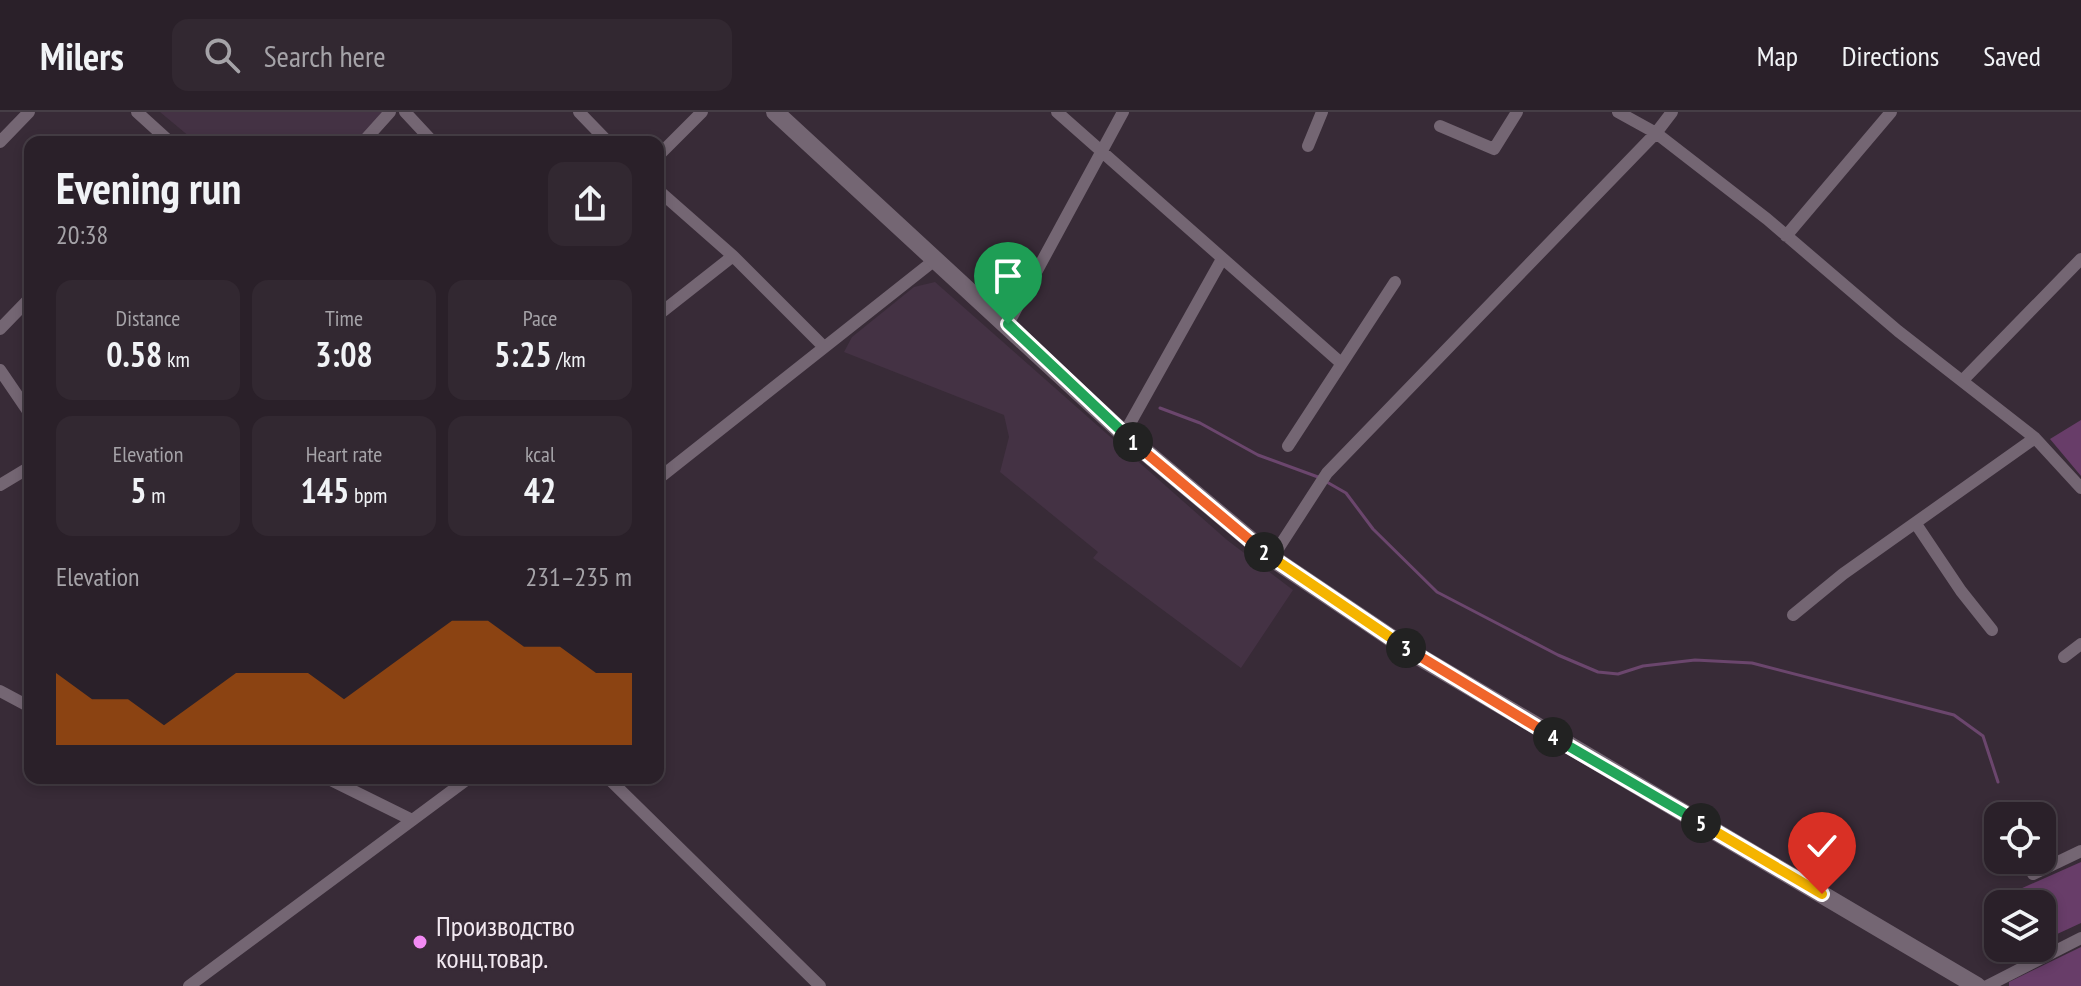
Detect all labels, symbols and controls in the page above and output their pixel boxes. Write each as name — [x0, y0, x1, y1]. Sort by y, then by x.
search box — [172, 19, 732, 91]
text: Milers — [40, 31, 124, 80]
icon: search — [200, 33, 244, 77]
text: Search here — [264, 36, 386, 75]
text: Map — [1757, 37, 1798, 74]
text: Directions — [1842, 37, 1939, 74]
text: Saved — [1983, 37, 2041, 74]
text: Evening run — [56, 159, 241, 216]
button: share — [548, 162, 632, 246]
text: 20:38 — [56, 218, 108, 251]
pin — [974, 242, 1042, 324]
icon: arrive — [986, 254, 1030, 298]
text: Distance — [116, 304, 180, 332]
text: Time — [325, 304, 363, 332]
text: Pace — [523, 304, 557, 332]
text: 0.58 — [106, 332, 162, 376]
text: 3:08 — [315, 332, 373, 376]
text: 5:25 — [494, 332, 552, 376]
text: km — [162, 345, 190, 373]
text: /km — [552, 345, 586, 373]
pin: 1 — [1113, 422, 1153, 462]
text: 1 — [1128, 428, 1138, 456]
text: Elevation — [113, 440, 183, 468]
text: Heart rate — [306, 440, 382, 468]
text: kcal — [525, 440, 555, 468]
text: 5 — [130, 468, 147, 512]
text: 145 — [301, 468, 349, 512]
text: 42 — [524, 468, 556, 512]
text: m — [147, 481, 166, 509]
text: bpm — [349, 481, 387, 509]
pin: 2 — [1244, 532, 1284, 572]
text: 2 — [1259, 538, 1269, 566]
text: Elevation — [56, 560, 139, 593]
text: 231–235 m — [526, 560, 632, 593]
pin: 3 — [1386, 628, 1426, 668]
text: 3 — [1401, 634, 1411, 662]
pin: 4 — [1533, 717, 1573, 757]
text: 4 — [1548, 723, 1558, 751]
map controls — [1984, 802, 2056, 962]
button: locate — [1984, 802, 2056, 874]
pin: 5 — [1681, 803, 1721, 843]
text: 5 — [1696, 809, 1706, 837]
pin — [1788, 812, 1856, 894]
icon: check — [1800, 824, 1844, 868]
button: layers — [1984, 890, 2056, 962]
place label: Производство конц.товар. — [436, 907, 575, 976]
marker: Производство конц.товар. — [411, 933, 429, 951]

